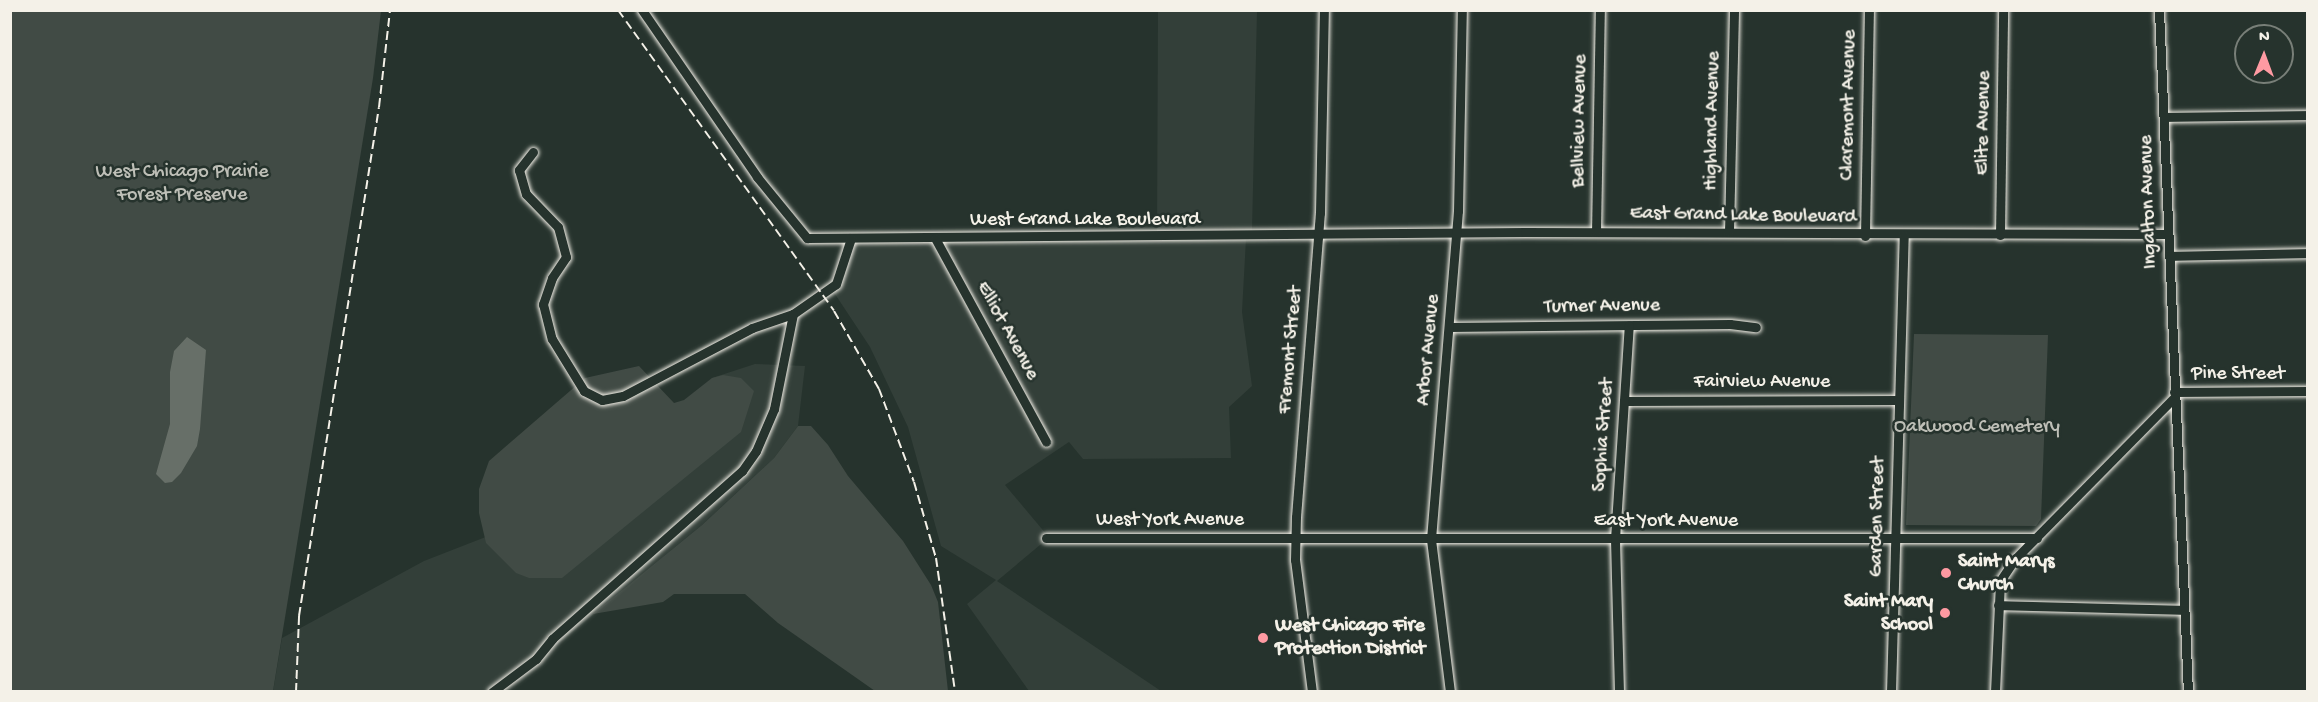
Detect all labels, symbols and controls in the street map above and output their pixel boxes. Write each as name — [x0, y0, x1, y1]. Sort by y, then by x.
north arrow — [2234, 24, 2294, 84]
text: N — [2259, 28, 2270, 47]
street label: Claremont Avenue — [1836, 29, 1862, 181]
street label: Highland Avenue — [1700, 51, 1726, 191]
street label: Bellview Avenue — [1567, 54, 1593, 188]
street label: Elite Avenue — [1971, 71, 1997, 175]
street label: Ingalton Avenue — [2135, 135, 2163, 269]
park label: West Chicago Prairie Forest Preserve — [95, 160, 269, 207]
street label: East Grand Lake Boulevard — [1630, 202, 1856, 230]
street label: West Grand Lake Boulevard — [970, 208, 1200, 232]
street label: Elliot Avenue — [970, 278, 1044, 384]
street label: Fremont Street — [1273, 285, 1309, 415]
street label: Arbor Avenue — [1412, 293, 1446, 407]
street label: Turner Avenue — [1544, 294, 1660, 320]
street label: Pine Street — [2191, 362, 2285, 386]
street label: Fairview Avenue — [1694, 370, 1830, 394]
street label: Sophia Street — [1588, 377, 1620, 493]
park label: Oakwood Cemetery — [1894, 415, 2060, 439]
street label: Garden Street — [1865, 457, 1891, 577]
street label: West York Avenue — [1096, 508, 1244, 532]
street label: East York Avenue — [1594, 509, 1738, 533]
place label: Saint Marys Church — [1958, 550, 2054, 597]
marker: Saint Marys Church — [1939, 566, 1953, 580]
place label: Saint Mary School — [1844, 590, 1933, 637]
marker: Saint Mary School — [1938, 606, 1952, 620]
place label: West Chicago Fire Protection District — [1275, 614, 1425, 661]
marker: West Chicago Fire Protection District — [1256, 631, 1270, 645]

